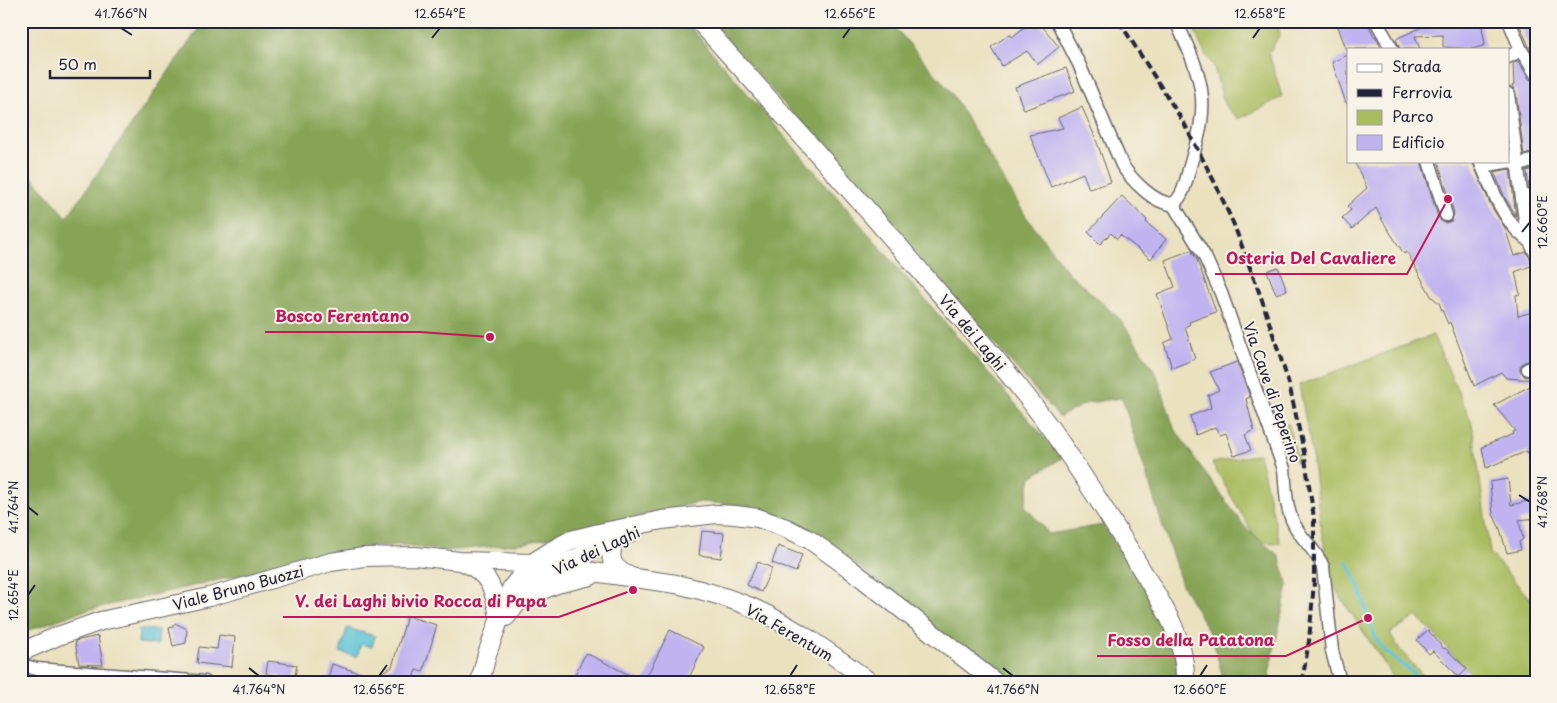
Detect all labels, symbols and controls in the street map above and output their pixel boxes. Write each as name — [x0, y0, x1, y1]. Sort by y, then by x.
text: 41.766°N — [95, 4, 147, 22]
text: 12.654°E — [414, 4, 466, 22]
text: 12.656°E — [824, 4, 876, 22]
text: 12.658°E — [1234, 4, 1286, 22]
scale bar — [50, 48, 150, 80]
legend — [1347, 48, 1510, 162]
text: 50 m — [58, 52, 97, 75]
text: Strada — [1392, 54, 1442, 77]
text: Ferrovia — [1392, 80, 1453, 103]
text: Parco — [1392, 104, 1434, 127]
text: Edificio — [1392, 130, 1445, 153]
text: 12.660°E — [1533, 195, 1551, 249]
callout: Osteria Del Cavaliere — [1215, 243, 1407, 274]
text: Osteria Del Cavaliere — [1226, 245, 1396, 269]
street label: Via dei Laghi — [934, 289, 1012, 375]
callout: Bosco Ferentano — [265, 301, 420, 332]
text: Bosco Ferentano — [275, 303, 409, 327]
street label: Via Cave di Peperino — [1238, 318, 1308, 466]
text: 41.768°N — [1533, 476, 1551, 528]
text: 41.764°N — [4, 481, 22, 533]
street label: Via dei Laghi — [549, 520, 643, 580]
street label: Viale Bruno Buozzi — [170, 558, 306, 616]
text: 12.654°E — [4, 569, 22, 621]
callout: V. dei Laghi bivio Rocca di Papa — [283, 586, 559, 617]
text: V. dei Laghi bivio Rocca di Papa — [295, 588, 547, 612]
street label: Via Ferentum — [742, 598, 838, 666]
callout: Fosso della Patatona — [1097, 625, 1286, 656]
text: Fosso della Patatona — [1107, 627, 1275, 651]
text: 41.764°N — [233, 680, 285, 698]
text: 12.656°E — [353, 680, 405, 698]
text: 12.658°E — [764, 680, 816, 698]
text: 41.766°N — [987, 680, 1039, 698]
text: 12.660°E — [1173, 680, 1227, 698]

